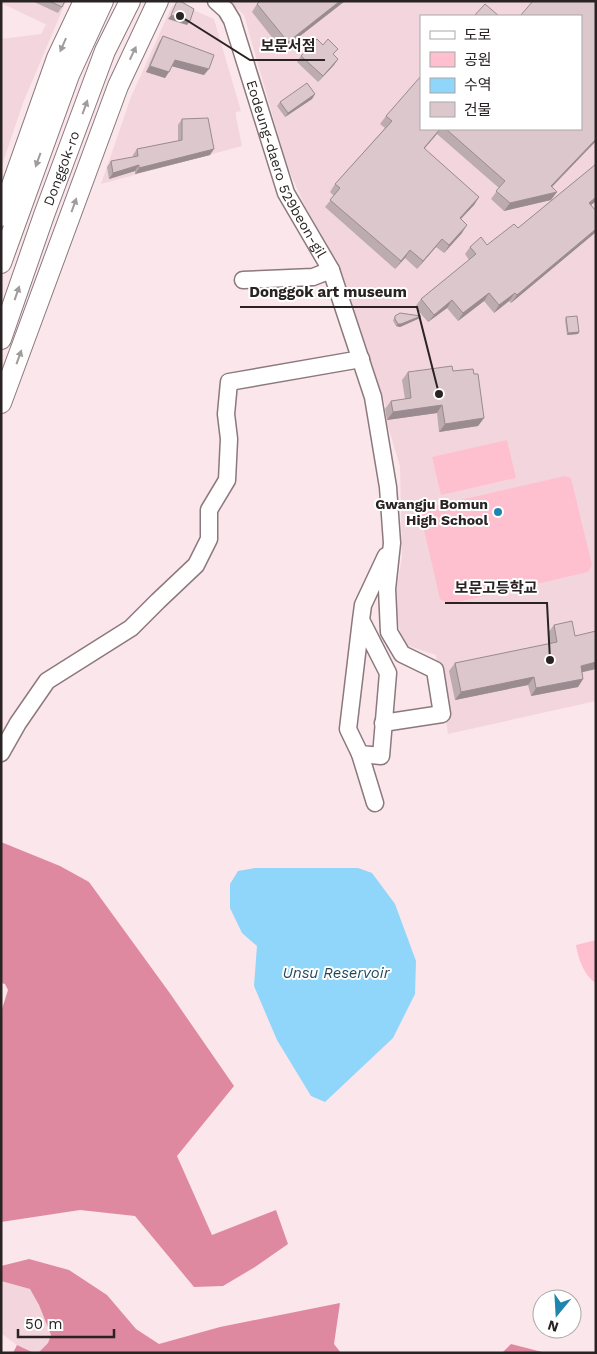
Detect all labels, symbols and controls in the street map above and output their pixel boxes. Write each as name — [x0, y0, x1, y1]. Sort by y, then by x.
legend — [420, 15, 582, 130]
text: 도로 — [464, 26, 492, 44]
callout: 보문서점 — [250, 30, 325, 60]
text: 보문서점 — [260, 37, 316, 55]
one-way arrow — [59, 38, 67, 52]
one-way arrow — [130, 46, 138, 60]
text: 공원 — [464, 51, 492, 69]
text: 수역 — [464, 76, 492, 94]
street label: Eodeung-daero 529beon-gil — [243, 78, 330, 261]
one-way arrow — [81, 99, 89, 114]
text: 건물 — [464, 101, 492, 119]
street label: Donggok-ro — [40, 129, 83, 208]
one-way arrow — [34, 153, 42, 168]
one-way arrow — [71, 197, 78, 212]
callout: Donggok art museum — [240, 277, 417, 307]
text: Donggok art museum — [249, 283, 407, 301]
one-way arrow — [14, 285, 21, 300]
one-way arrow — [15, 349, 23, 364]
place label: Gwangju Bomun High School — [375, 496, 488, 528]
marker: Gwangju Bomun High School — [492, 506, 504, 518]
callout: 보문고등학교 — [445, 573, 547, 603]
text: 보문고등학교 — [455, 579, 538, 597]
water label: Unsu Reservoir — [283, 964, 391, 982]
north arrow — [532, 1289, 582, 1339]
scale bar — [18, 1306, 114, 1338]
text: 50 m — [25, 1315, 62, 1333]
text: N — [546, 1317, 560, 1336]

